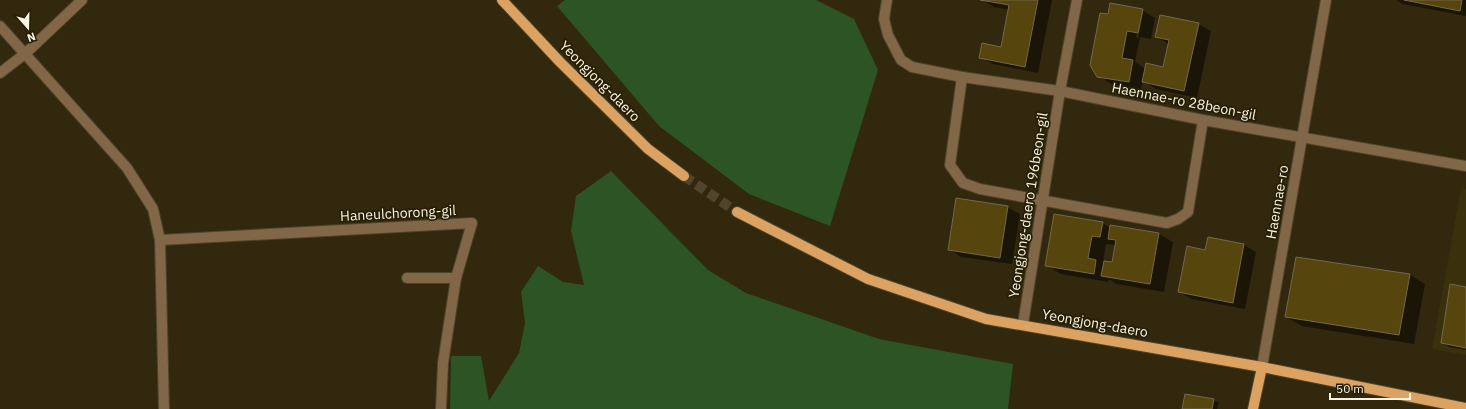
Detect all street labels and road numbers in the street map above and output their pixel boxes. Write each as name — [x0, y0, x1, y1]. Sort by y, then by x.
street label: Yeongjong-daero — [556, 37, 644, 125]
street label: Haennae-ro 28beon-gil — [1110, 78, 1258, 124]
street label: Yeongjong-daero 196beon-gil — [1004, 111, 1052, 299]
street label: Haennae-ro — [1262, 163, 1292, 240]
street label: Haneulchorong-gil — [340, 201, 457, 225]
street label: Yeongjong-daero — [1041, 305, 1150, 341]

